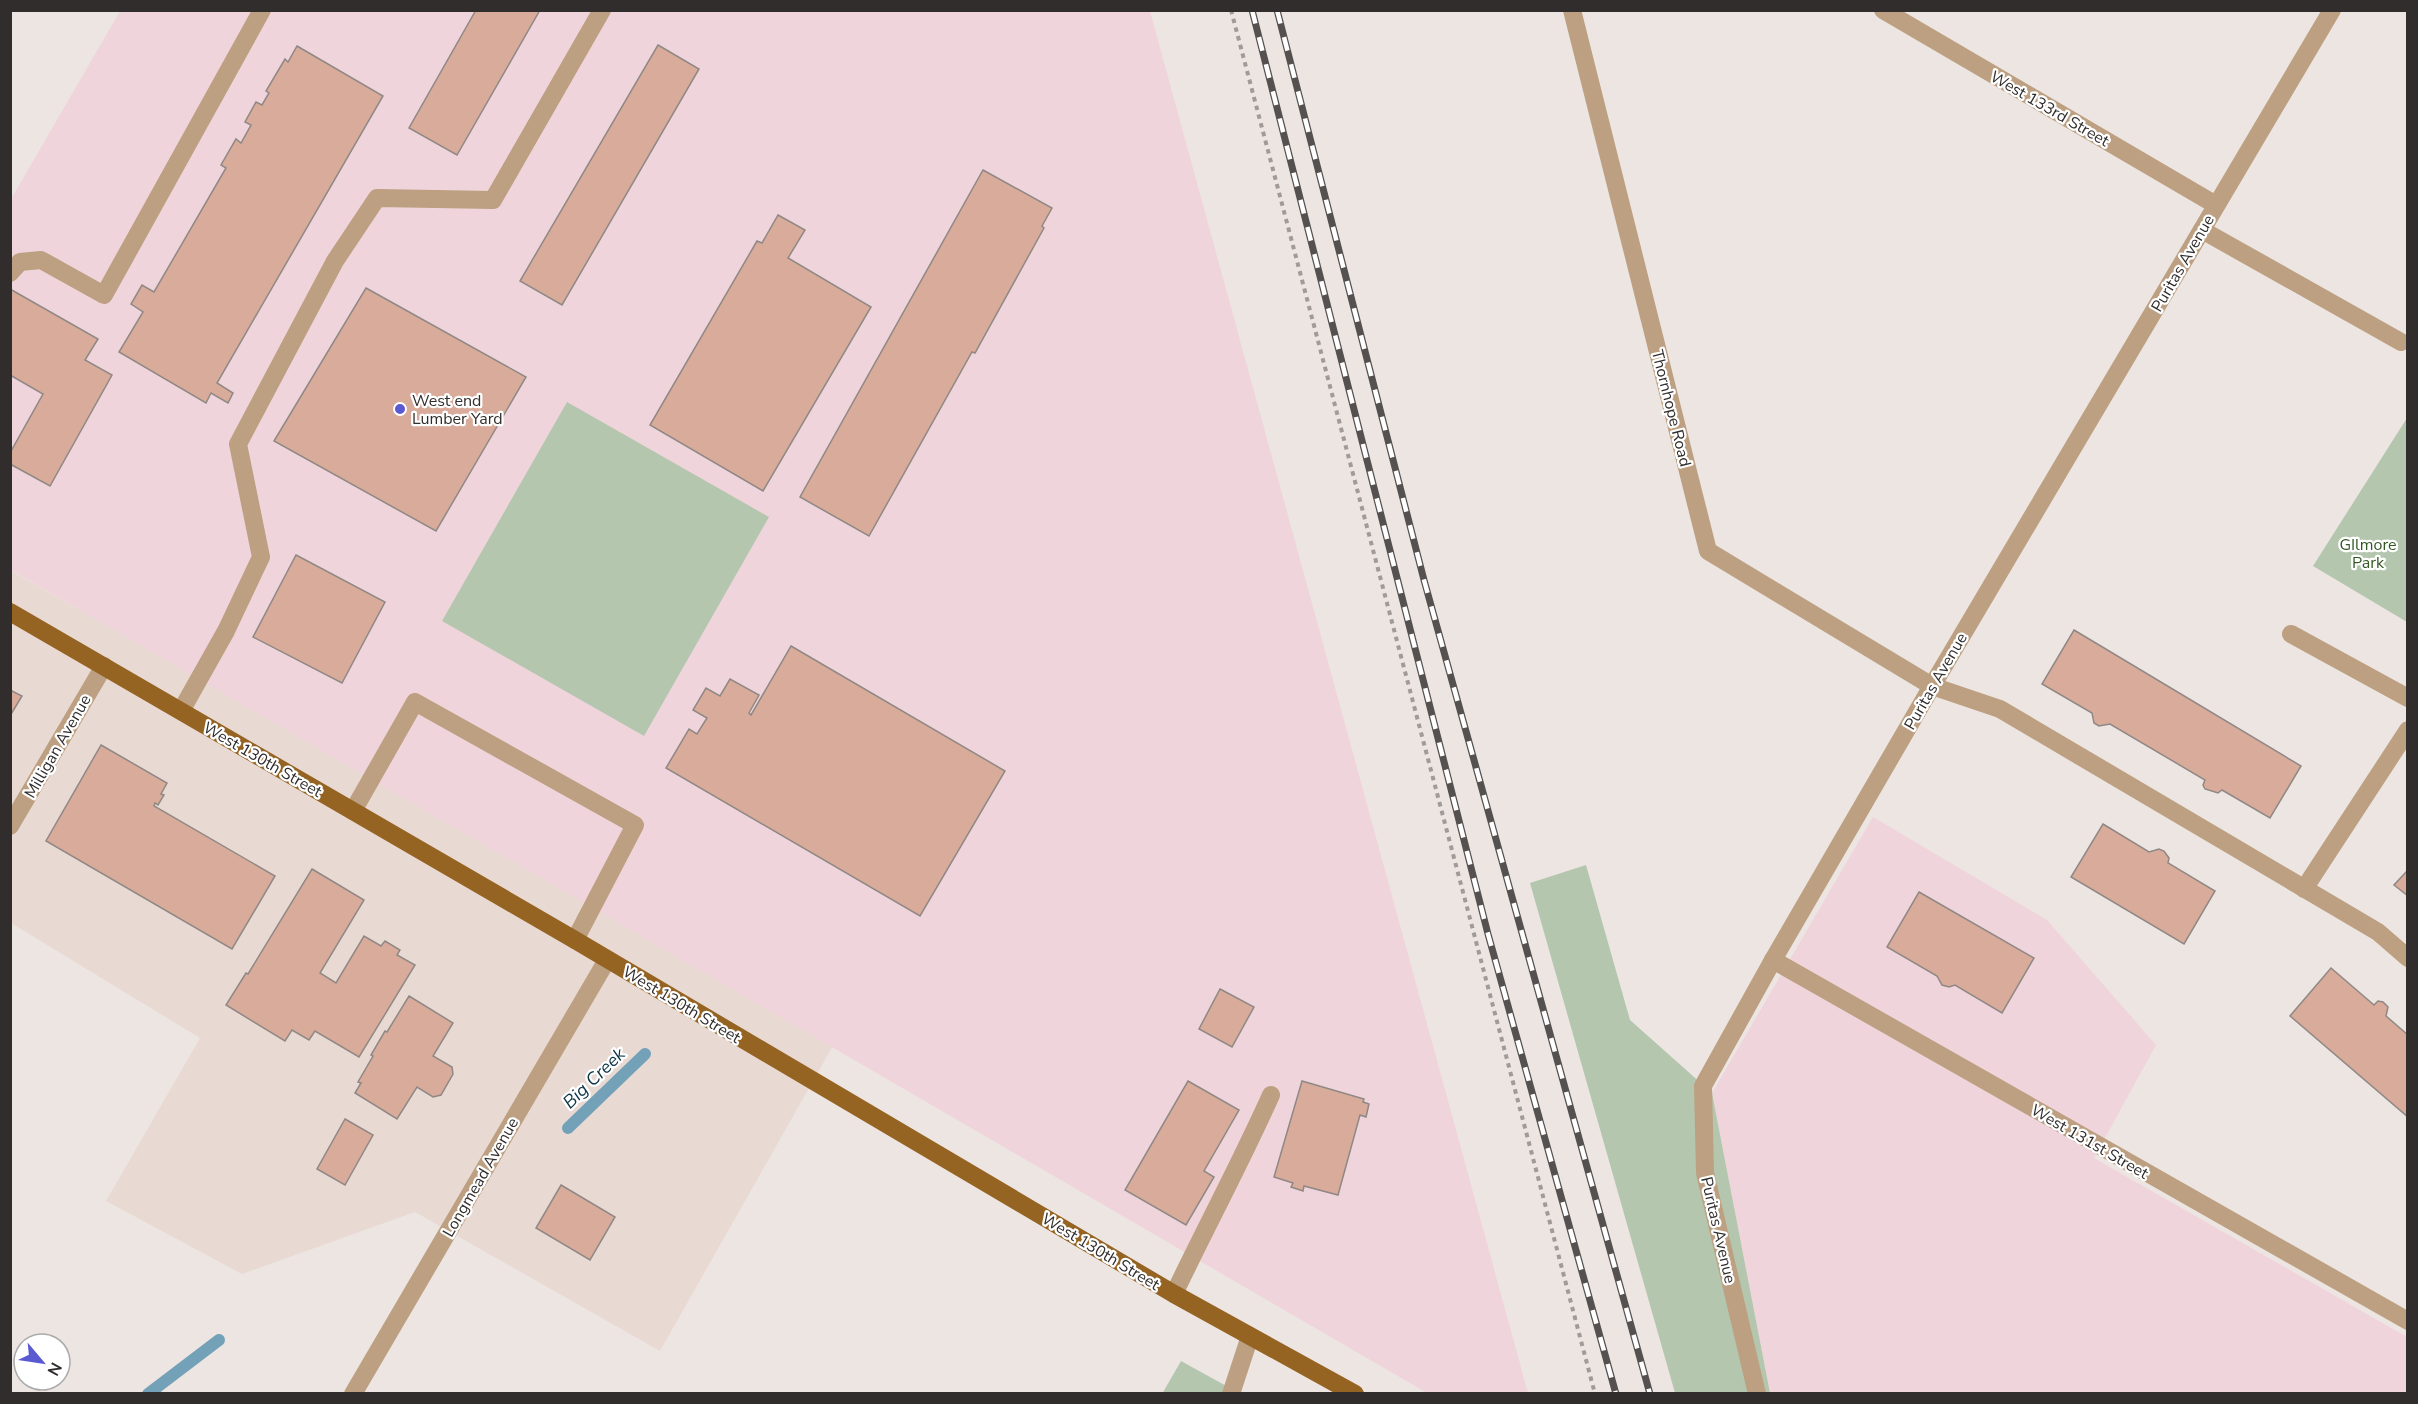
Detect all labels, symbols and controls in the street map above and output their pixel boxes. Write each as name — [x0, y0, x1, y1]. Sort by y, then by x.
street label: West 133rd Street — [1986, 66, 2113, 152]
street label: Puritas Avenue — [2146, 211, 2220, 316]
street label: Thornhope Road — [1646, 348, 1696, 469]
place label: West end Lumber Yard — [412, 390, 503, 430]
marker: West end Lumber Yard — [393, 402, 407, 416]
park label: GIlmore Park — [2339, 534, 2397, 574]
street label: Puritas Avenue — [1899, 629, 1973, 734]
street label: Milligan Avenue — [19, 691, 96, 802]
street label: West 130th Street — [199, 717, 326, 803]
street label: West 130th Street — [618, 961, 745, 1049]
water label: Big Creek — [558, 1042, 631, 1114]
street label: West 131st Street — [2027, 1099, 2153, 1185]
street label: Longmead Avenue — [438, 1114, 524, 1241]
street label: Puritas Avenue — [1695, 1175, 1741, 1286]
street label: West 130th Street — [1037, 1208, 1164, 1296]
north arrow — [12, 1332, 72, 1392]
text: N — [42, 1358, 67, 1379]

